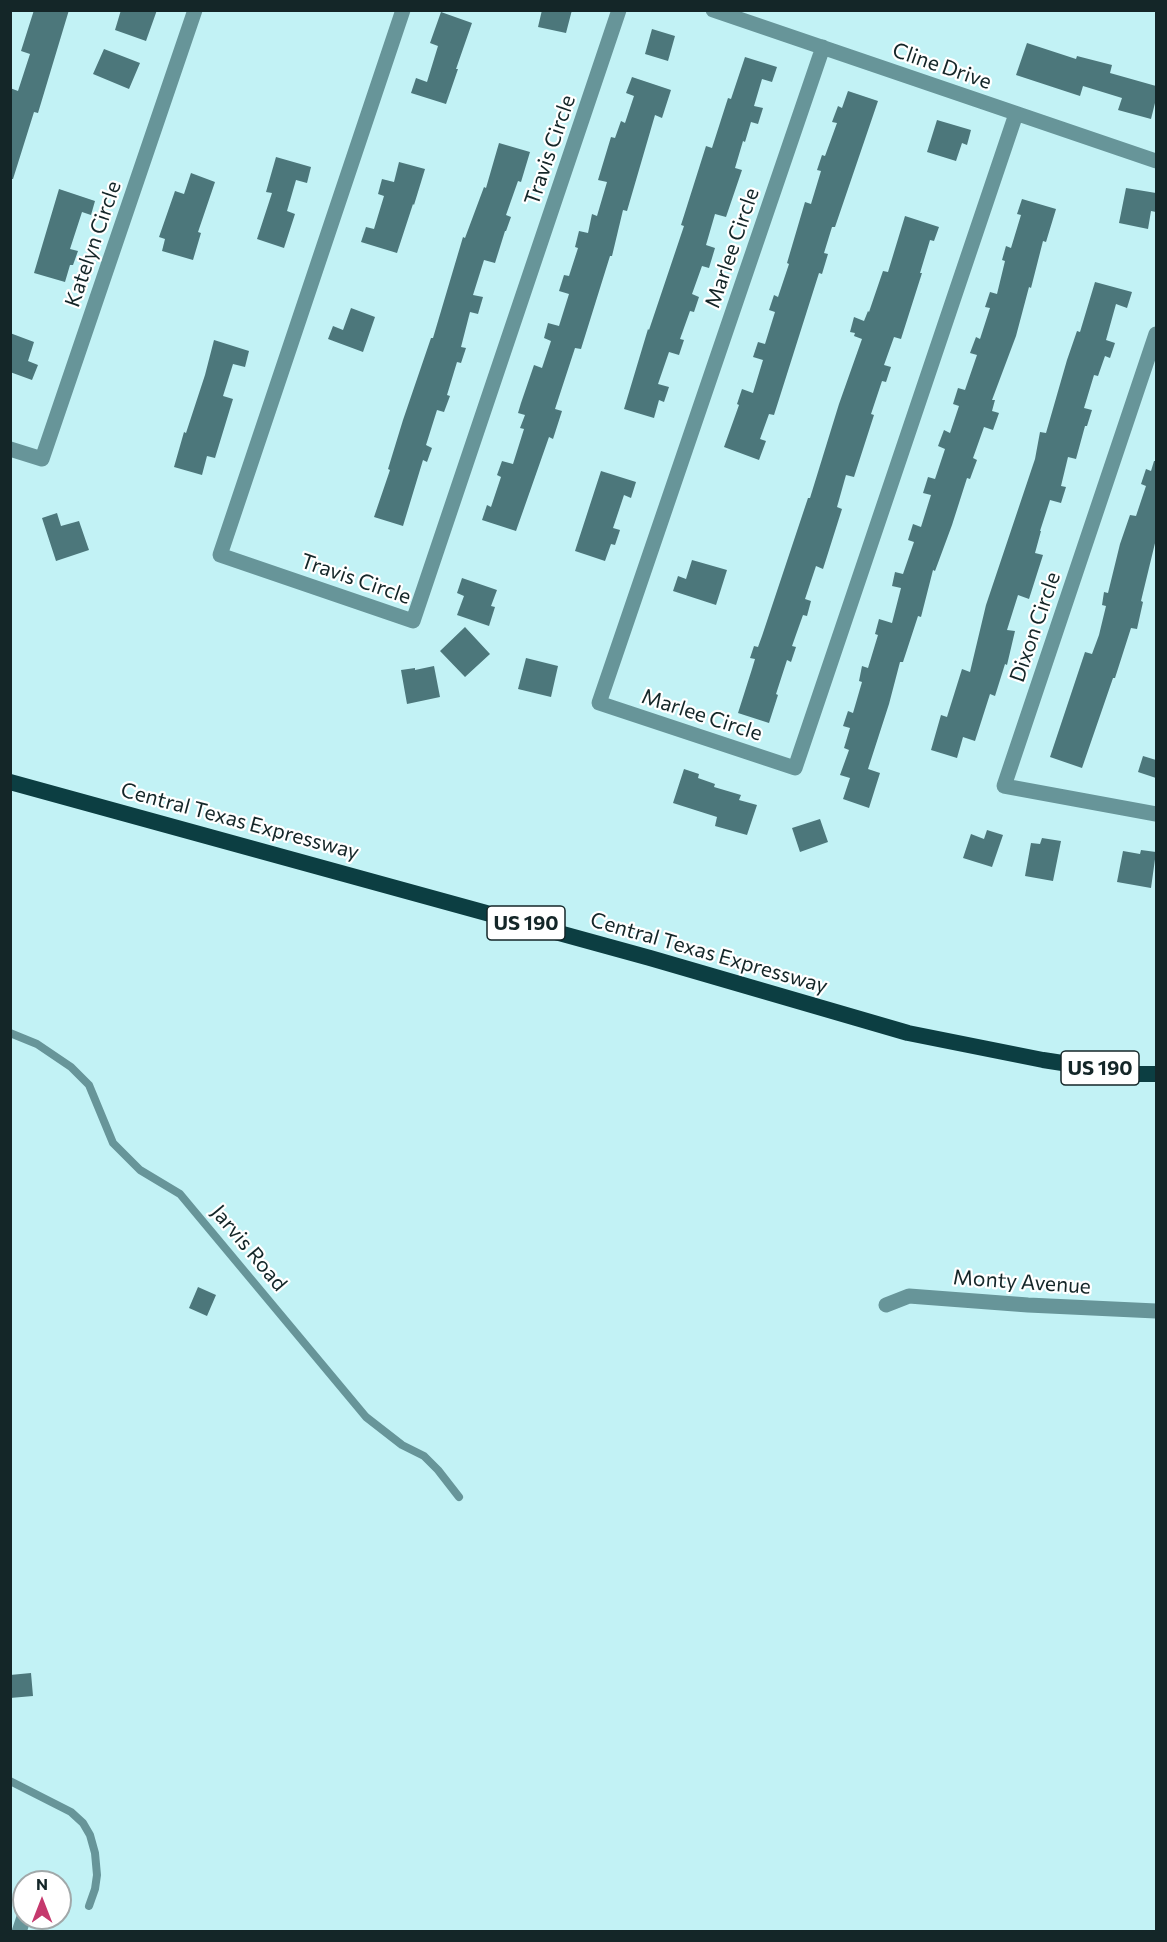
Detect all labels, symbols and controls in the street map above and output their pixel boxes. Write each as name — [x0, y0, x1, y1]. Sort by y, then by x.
street label: Cline Drive — [889, 37, 995, 95]
street label: Travis Circle — [519, 92, 581, 208]
street label: Katelyn Circle — [60, 178, 126, 310]
street label: Marlee Circle — [700, 185, 764, 311]
street label: Travis Circle — [298, 548, 414, 610]
street label: Dixon Circle — [1004, 569, 1066, 685]
street label: Marlee Circle — [638, 684, 766, 746]
street label: Central Texas Expressway — [118, 777, 362, 865]
road number: US 190 — [487, 906, 565, 940]
street label: Central Texas Expressway — [588, 907, 830, 999]
road number: US 190 — [1061, 1051, 1139, 1085]
street label: Jarvis Road — [206, 1200, 292, 1296]
street label: Monty Avenue — [952, 1265, 1092, 1299]
north arrow — [12, 1870, 72, 1930]
text: N — [36, 1874, 48, 1893]

